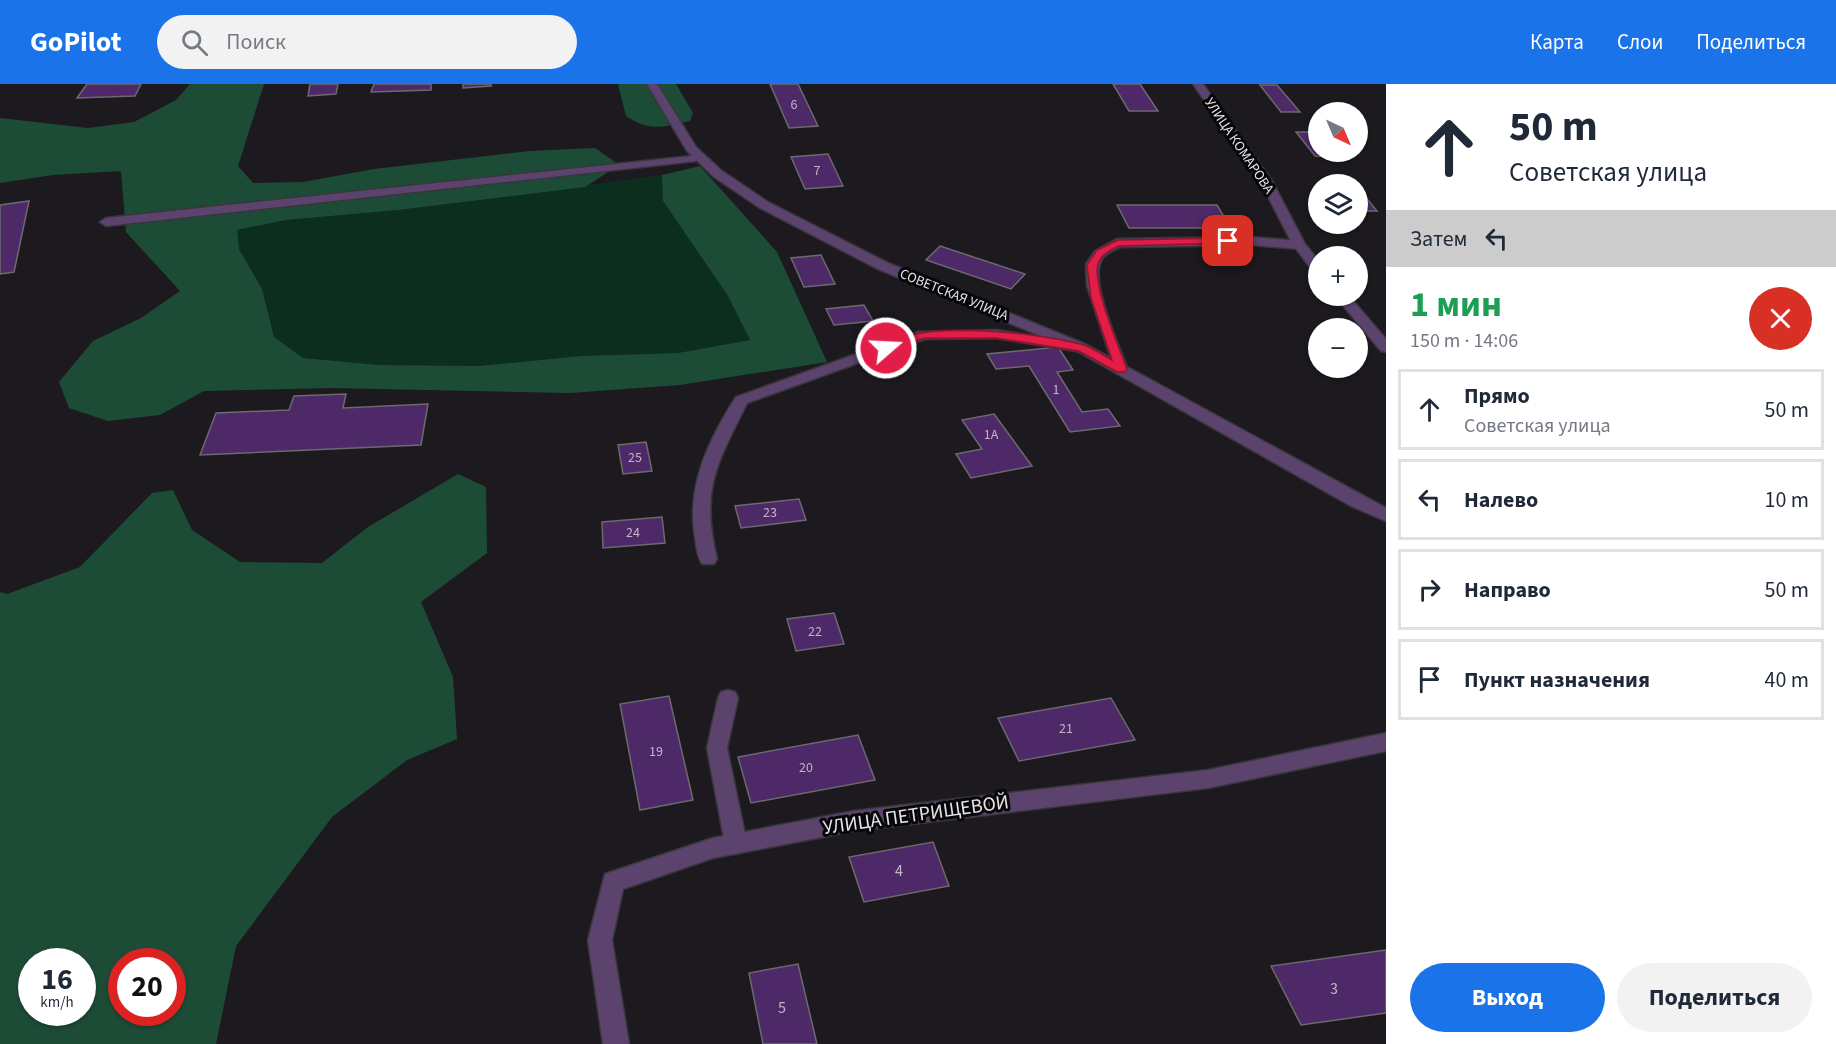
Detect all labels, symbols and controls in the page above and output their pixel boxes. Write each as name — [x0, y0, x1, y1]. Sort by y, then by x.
search box — [157, 15, 577, 69]
text: GoPilot — [30, 22, 121, 62]
icon: search — [178, 26, 211, 59]
text: Поиск — [226, 26, 286, 58]
text: Карта — [1530, 27, 1584, 57]
text: Слои — [1617, 27, 1663, 57]
text: Поделиться — [1696, 27, 1806, 57]
street label: УЛИЦА КОМАРОВА — [1199, 94, 1279, 198]
house number: 6 — [791, 95, 798, 115]
text: 50 m — [1509, 97, 1598, 157]
north arrow — [1308, 102, 1368, 162]
map controls — [1308, 102, 1368, 378]
icon: ahead — [1410, 108, 1488, 186]
text: Советская улица — [1509, 153, 1707, 192]
house number: 7 — [814, 161, 821, 181]
button: layers — [1308, 174, 1368, 234]
pin — [1202, 215, 1253, 266]
icon: left — [1480, 222, 1513, 255]
text: Затем — [1410, 223, 1468, 255]
icon: arrive — [1211, 224, 1244, 257]
button: + — [1308, 246, 1368, 306]
street label: СОВЕТСКАЯ УЛИЦА — [897, 264, 1012, 326]
text: 1 мин — [1410, 279, 1502, 330]
button: close — [1749, 287, 1812, 350]
position arrow — [854, 316, 918, 380]
button: − — [1308, 318, 1368, 378]
text: 150 m · 14:06 — [1410, 327, 1518, 355]
house number: 1 — [1053, 380, 1060, 400]
text: Прямо — [1464, 380, 1530, 412]
icon: ahead — [1413, 393, 1446, 426]
text: 50 m — [1764, 394, 1809, 426]
text: Советская улица — [1464, 412, 1611, 440]
house number: 1А — [984, 425, 999, 445]
house number: 25 — [628, 448, 642, 468]
icon: left — [1413, 483, 1446, 516]
text: Налево — [1464, 484, 1538, 516]
text: 10 m — [1764, 484, 1809, 516]
house number: 23 — [763, 503, 777, 523]
house number: 24 — [626, 523, 640, 543]
icon: right — [1413, 573, 1446, 606]
text: Направо — [1464, 574, 1551, 606]
text: 50 m — [1764, 574, 1809, 606]
house number: 22 — [808, 622, 822, 642]
icon: arrive — [1413, 663, 1446, 696]
text: Пункт назначения — [1464, 664, 1650, 696]
text: 40 m — [1764, 664, 1809, 696]
house number: 21 — [1059, 719, 1073, 739]
house number: 19 — [649, 742, 663, 762]
house number: 20 — [799, 758, 813, 778]
street label: УЛИЦА ПЕТРИЩЕВОЙ — [821, 788, 1011, 842]
house number: 4 — [895, 860, 903, 882]
speed limit sign: 20 — [108, 948, 186, 1026]
text: 16 — [41, 958, 73, 1001]
button: Выход — [1410, 963, 1605, 1032]
button: Поделиться — [1617, 963, 1812, 1032]
house number: 3 — [1330, 978, 1338, 1000]
text: km/h — [40, 992, 74, 1013]
house number: 5 — [778, 997, 786, 1019]

